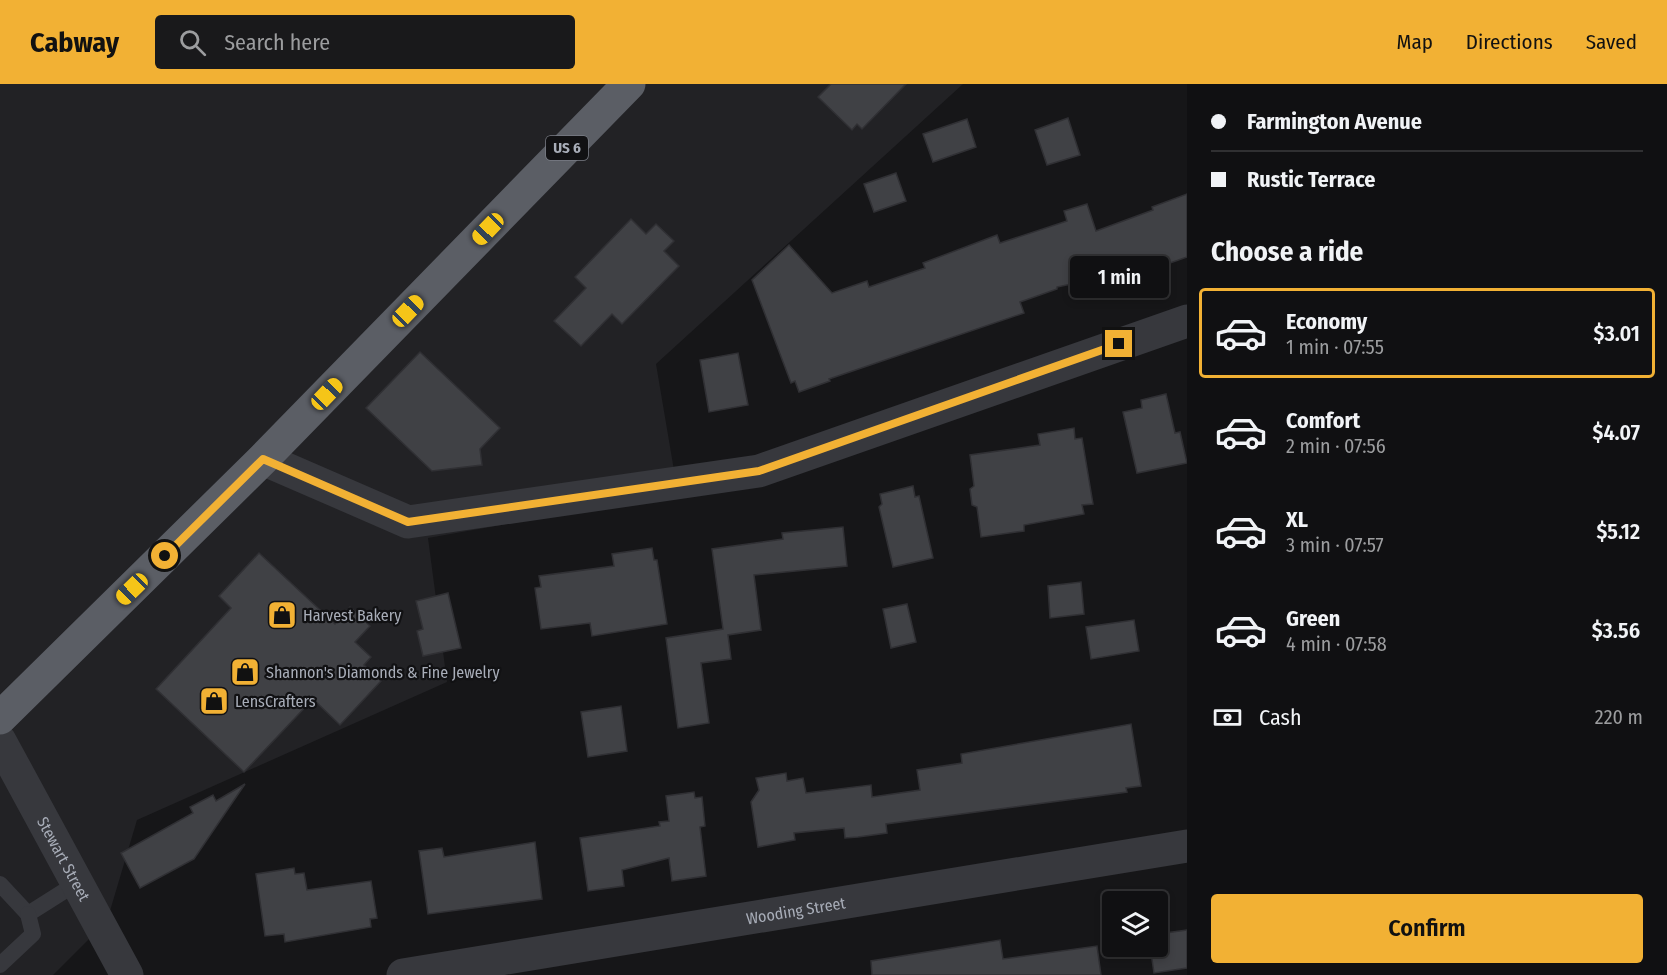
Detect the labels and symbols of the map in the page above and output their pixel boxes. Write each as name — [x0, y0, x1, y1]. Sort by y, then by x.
road number: US 6 — [546, 136, 588, 160]
car — [469, 210, 507, 248]
callout: 1 min — [1070, 257, 1168, 299]
car — [389, 292, 427, 330]
route end — [1105, 330, 1132, 357]
car — [308, 375, 346, 413]
route start — [151, 542, 178, 569]
car — [113, 570, 151, 608]
shop icon: Harvest Bakery — [266, 599, 298, 631]
place label: Harvest Bakery — [303, 606, 402, 625]
shop icon: Shannon's Diamonds & Fine Jewelry — [229, 656, 261, 688]
place label: Shannon's Diamonds & Fine Jewelry — [266, 663, 500, 682]
shop icon: LensCrafters — [198, 685, 230, 717]
place label: LensCrafters — [235, 692, 316, 711]
street label: Stewart Street — [33, 814, 94, 905]
street label: Wooding Street — [745, 893, 848, 928]

